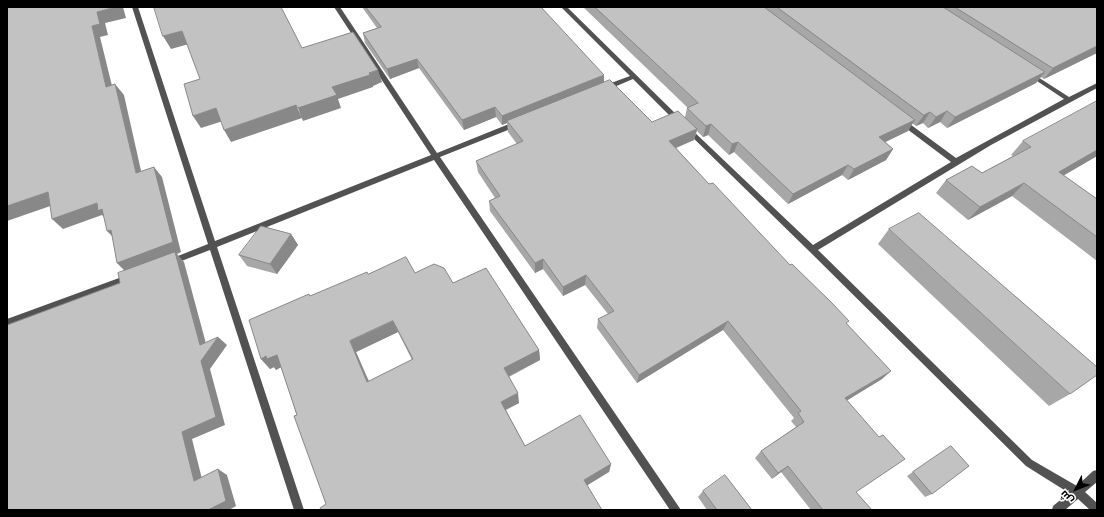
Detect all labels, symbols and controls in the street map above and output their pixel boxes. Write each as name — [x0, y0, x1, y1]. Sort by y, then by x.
north arrow — [1056, 469, 1096, 509]
text: ش — [1056, 487, 1077, 508]

